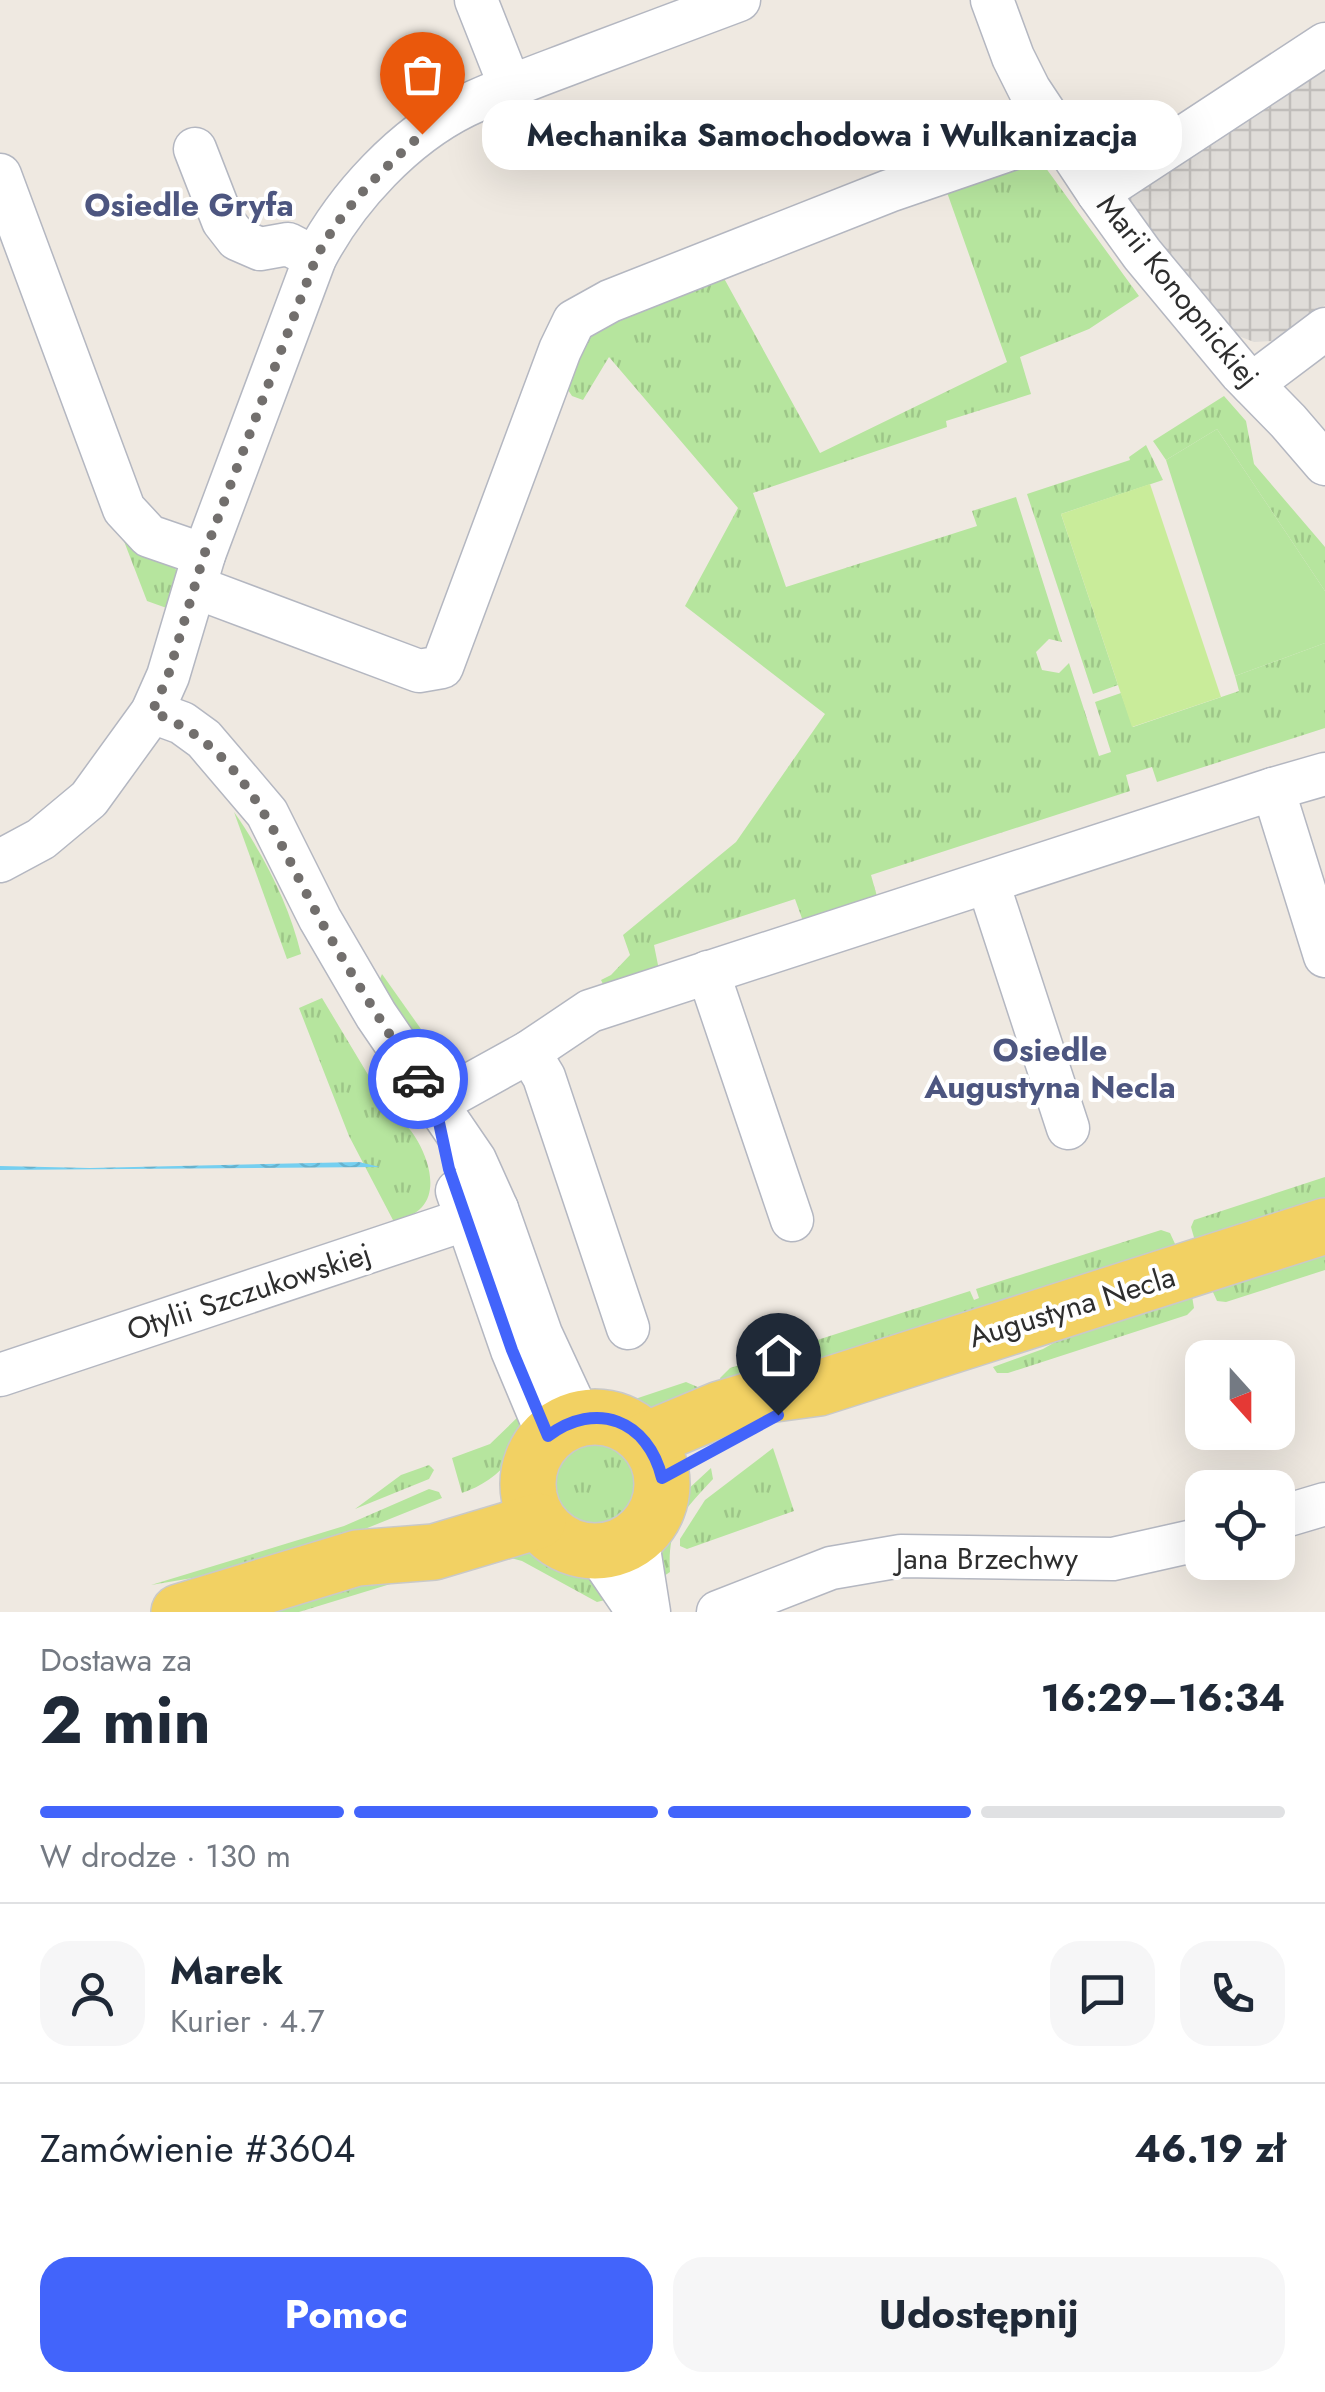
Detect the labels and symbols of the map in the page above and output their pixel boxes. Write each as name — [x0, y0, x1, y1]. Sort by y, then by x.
pin — [380, 32, 465, 135]
callout: Mechanika Samochodowa i Wulkanizacja — [482, 99, 1182, 169]
district label: Osiedle Gryfa — [84, 182, 294, 228]
street label: Marii Konopnickiej — [1087, 185, 1270, 396]
district label: Osiedle Augustyna Necla — [923, 1027, 1176, 1110]
courier — [368, 1029, 468, 1129]
street label: Otylii Szczukowskiej — [121, 1232, 376, 1351]
street label: Augustyna Necla — [963, 1255, 1180, 1358]
pin — [736, 1313, 821, 1416]
north arrow — [1185, 1340, 1295, 1450]
street label: Jana Brzechwy — [892, 1537, 1079, 1580]

